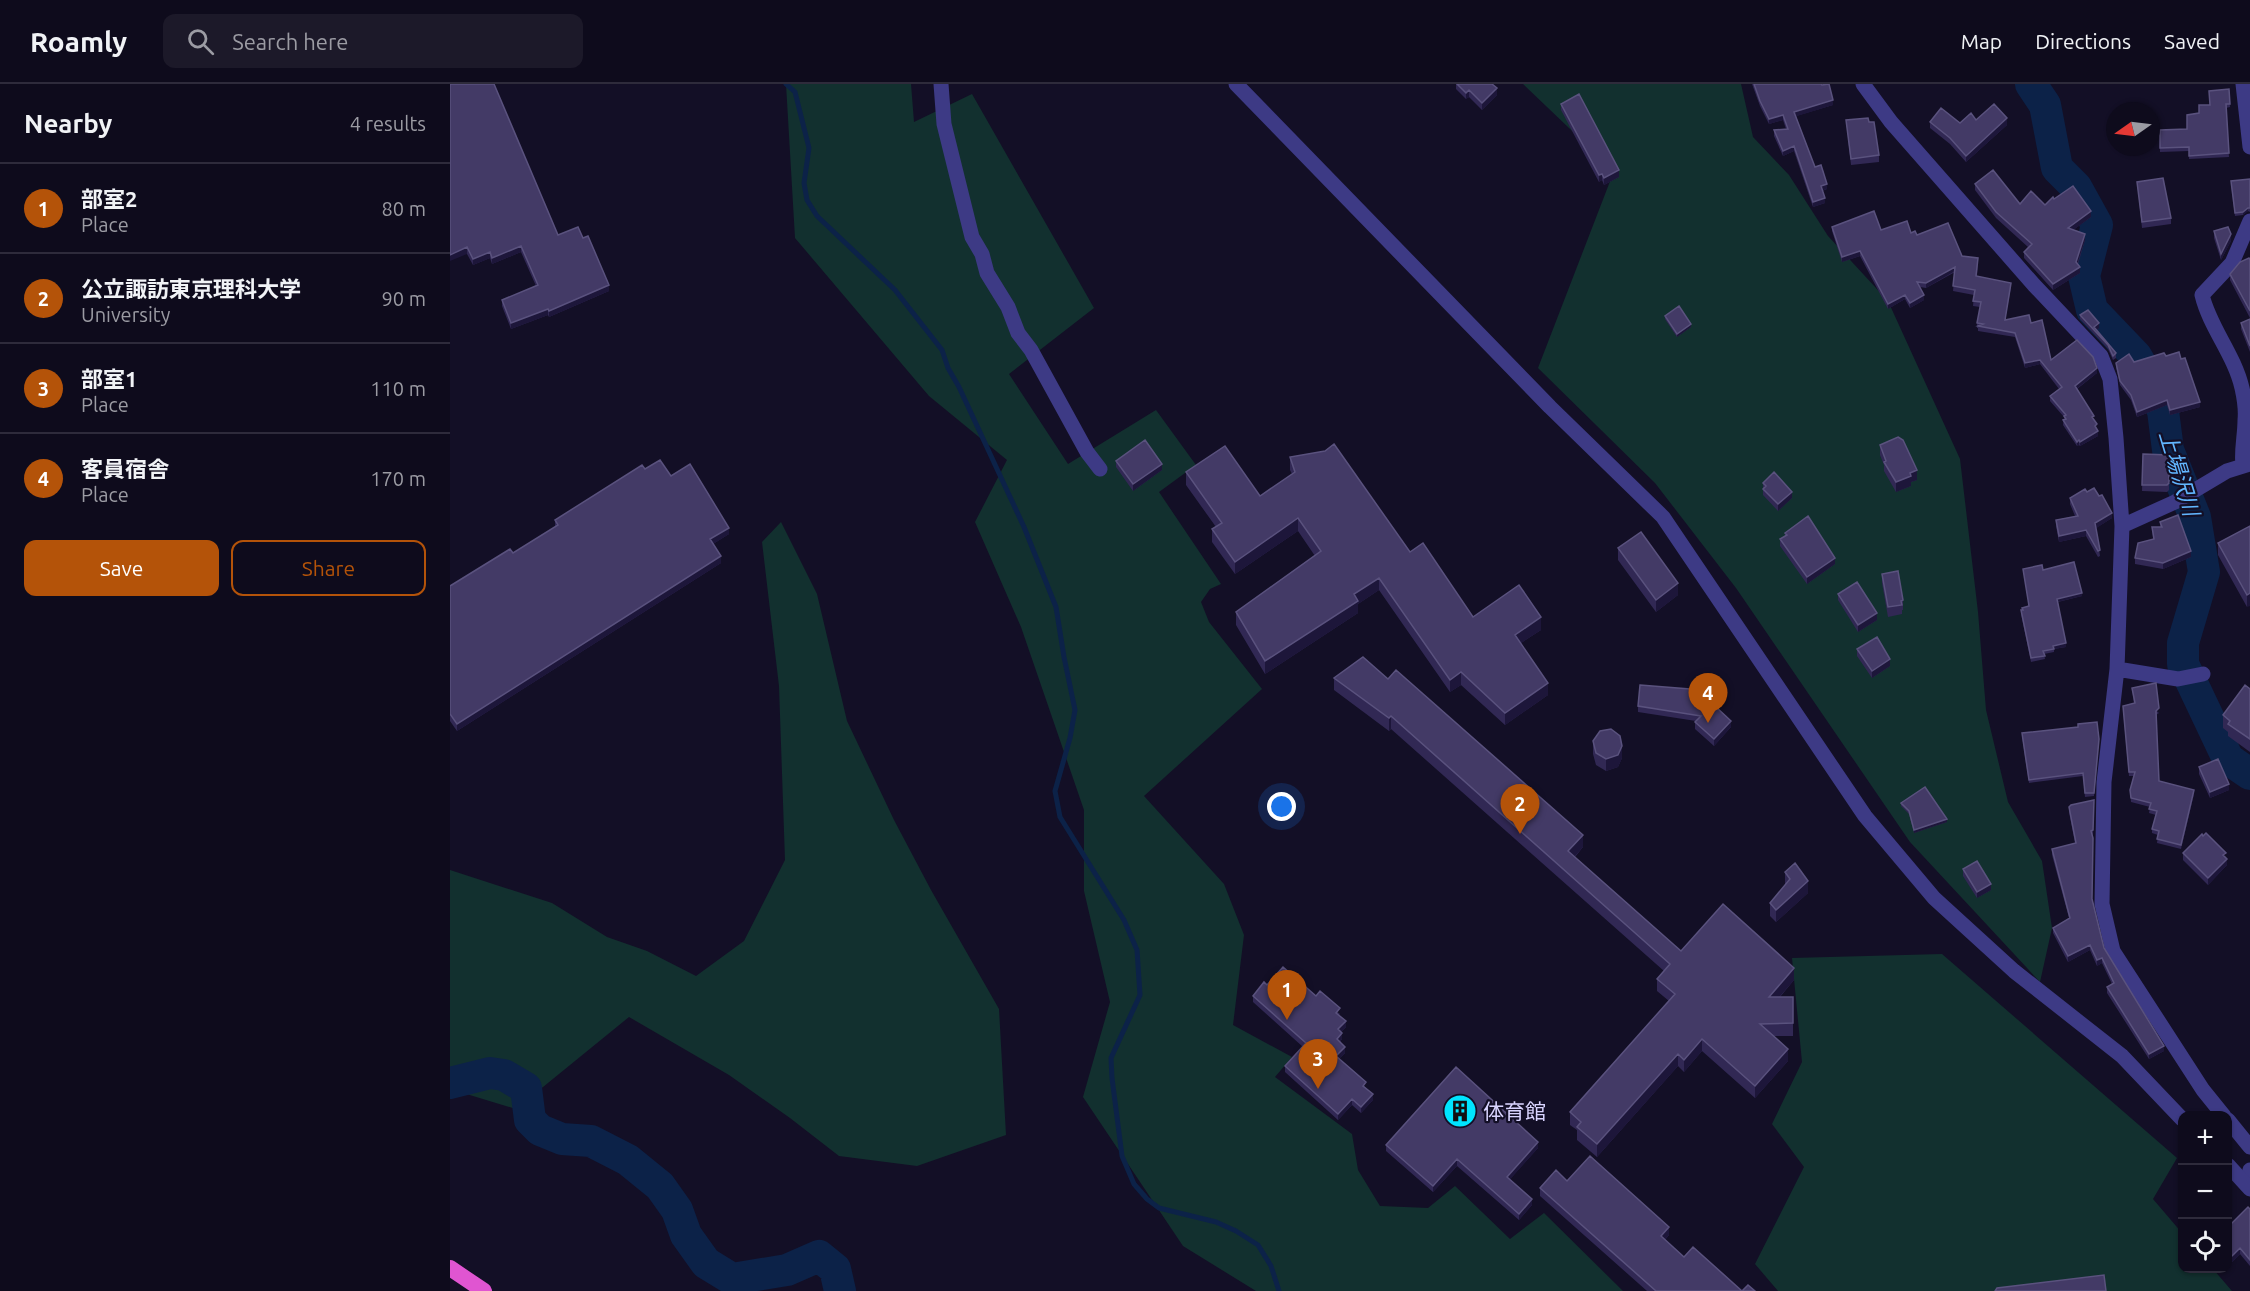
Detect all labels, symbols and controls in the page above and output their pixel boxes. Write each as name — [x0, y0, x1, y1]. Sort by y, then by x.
search box — [163, 14, 583, 68]
icon: search — [184, 25, 217, 58]
text: Roamly — [30, 26, 127, 57]
text: Search here — [232, 29, 348, 54]
text: Map — [1961, 29, 2002, 53]
text: Directions — [2035, 29, 2131, 53]
text: Saved — [2164, 29, 2220, 53]
north arrow — [2106, 102, 2160, 156]
text: Nearby — [24, 109, 112, 138]
text: 4 results — [350, 112, 426, 135]
text: 部室2 — [81, 186, 137, 211]
text: 1 — [38, 197, 49, 220]
text: 80 m — [382, 197, 426, 220]
text: Place — [81, 213, 129, 236]
text: 公立諏訪東京理科大学 — [81, 276, 301, 301]
text: 2 — [38, 287, 49, 310]
text: 90 m — [382, 287, 426, 310]
text: University — [81, 303, 170, 326]
text: 部室1 — [81, 366, 137, 391]
text: 3 — [38, 377, 49, 400]
text: 110 m — [370, 377, 426, 400]
text: Place — [81, 393, 129, 416]
water label: 上場沢川 — [2155, 427, 2205, 521]
text: 客員宿舎 — [81, 456, 169, 481]
text: 4 — [38, 467, 49, 490]
text: 170 m — [370, 467, 426, 490]
text: Place — [81, 483, 129, 506]
button: Save — [24, 540, 219, 596]
button: Share — [231, 540, 426, 596]
pin: 4 — [1688, 674, 1728, 723]
pin: 2 — [1500, 784, 1540, 834]
your location — [1267, 792, 1296, 821]
pin: 1 — [1268, 970, 1306, 1020]
pin: 3 — [1298, 1040, 1338, 1089]
building icon: 体育館 — [1442, 1093, 1478, 1129]
place label: 体育館 — [1483, 1099, 1546, 1123]
map controls — [2178, 1111, 2232, 1273]
button: + — [2178, 1111, 2232, 1165]
button: − — [2178, 1165, 2232, 1219]
button: locate — [2178, 1219, 2232, 1273]

